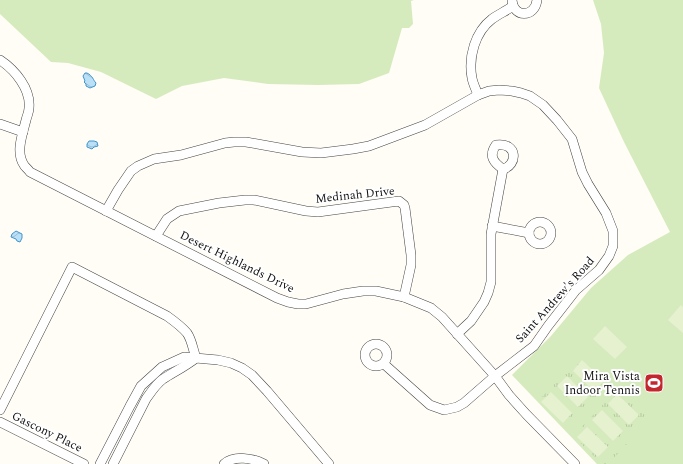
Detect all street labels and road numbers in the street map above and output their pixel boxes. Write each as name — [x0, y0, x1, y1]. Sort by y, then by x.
street label: Medinah Drive — [314, 181, 396, 209]
street label: Desert Highlands Drive — [176, 226, 298, 298]
street label: Saint Andrew's Road — [511, 252, 599, 348]
street label: Gascony Place — [8, 407, 86, 457]

